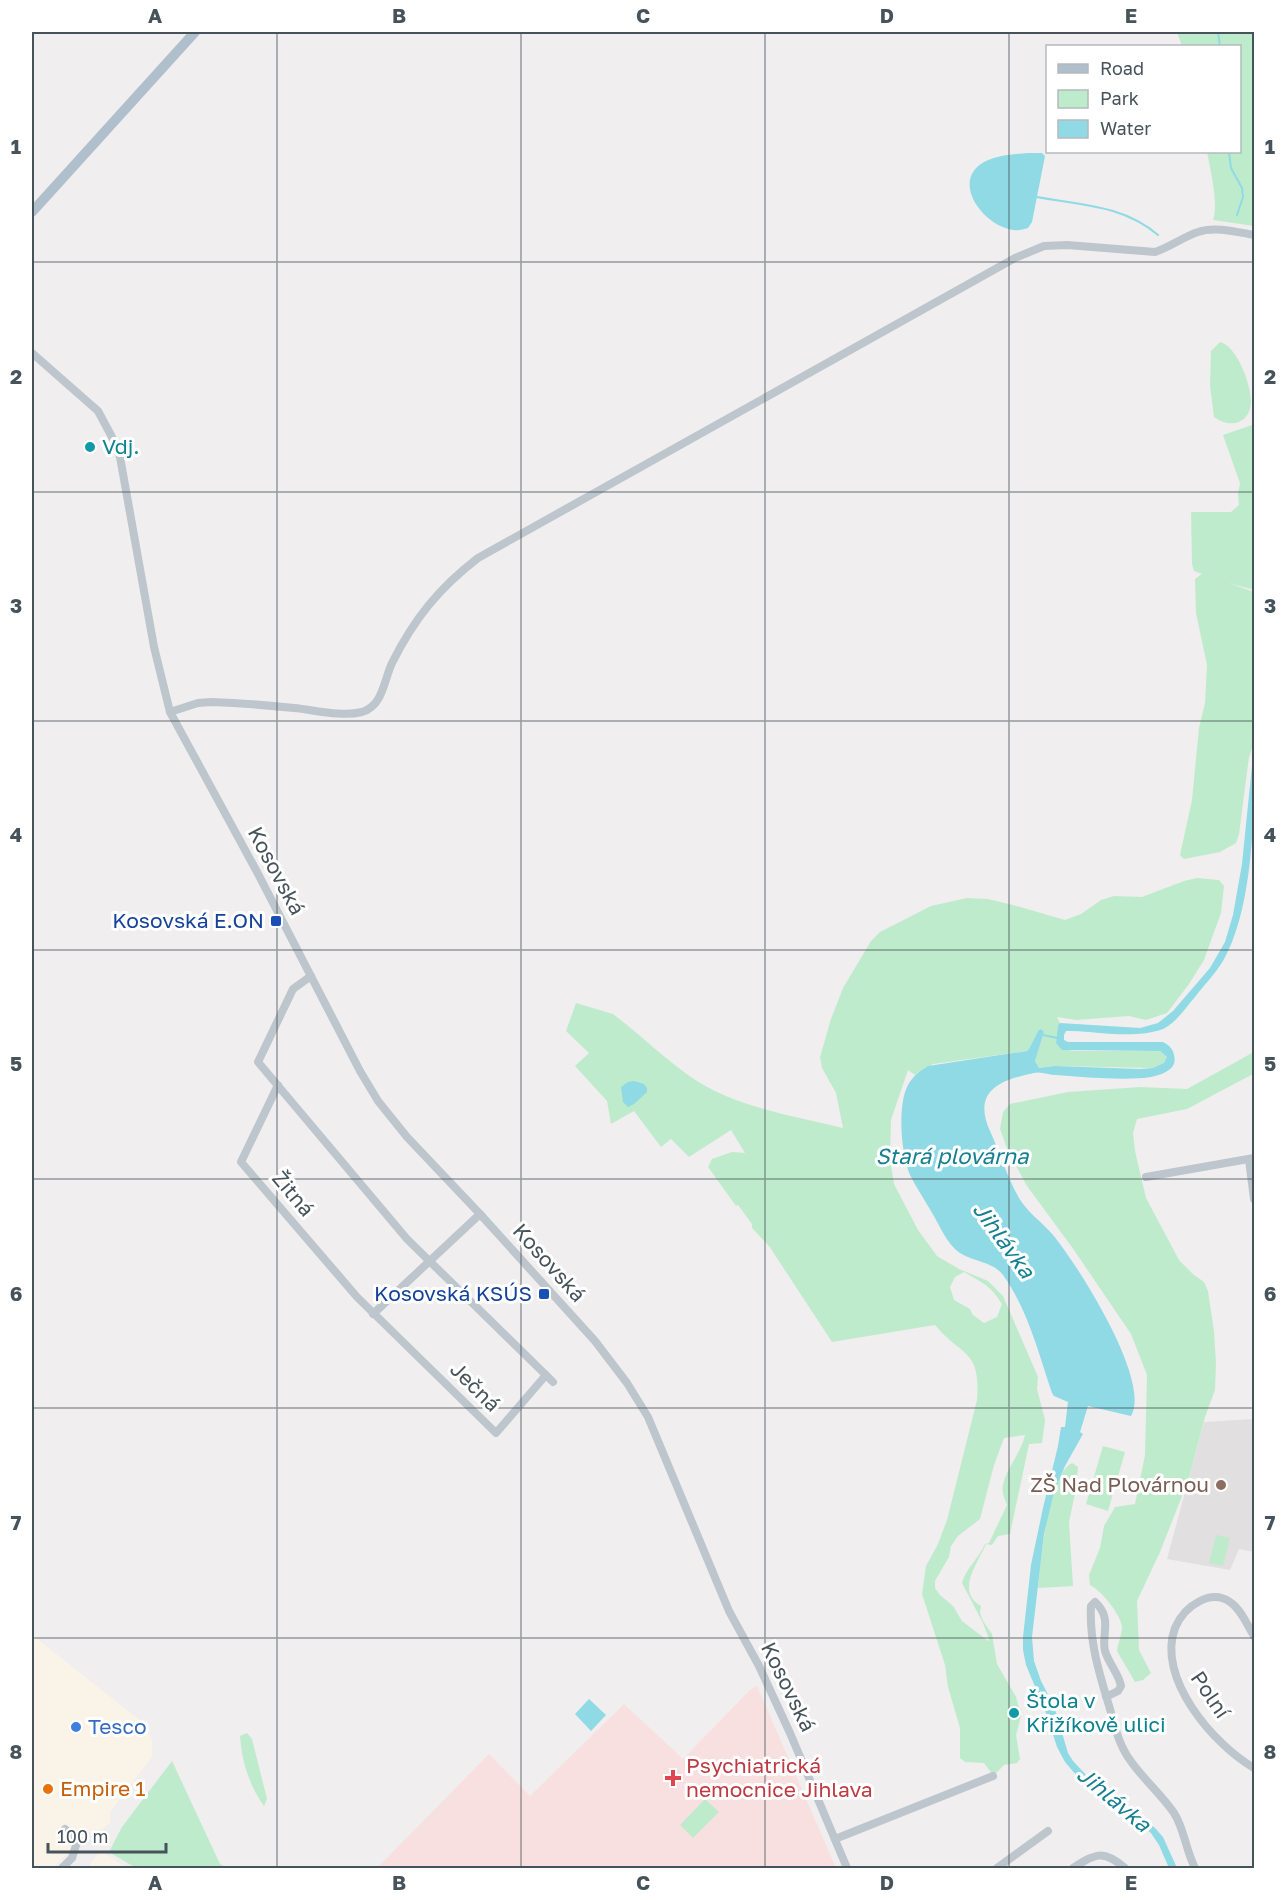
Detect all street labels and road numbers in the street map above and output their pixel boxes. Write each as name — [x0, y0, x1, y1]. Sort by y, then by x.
street label: Kosovská — [243, 822, 311, 919]
street label: Žitná — [267, 1165, 320, 1221]
street label: Kosovská — [508, 1218, 592, 1307]
street label: Ječná — [445, 1356, 506, 1417]
street label: Kosovská — [756, 1638, 822, 1736]
street label: Polní — [1186, 1666, 1237, 1724]

